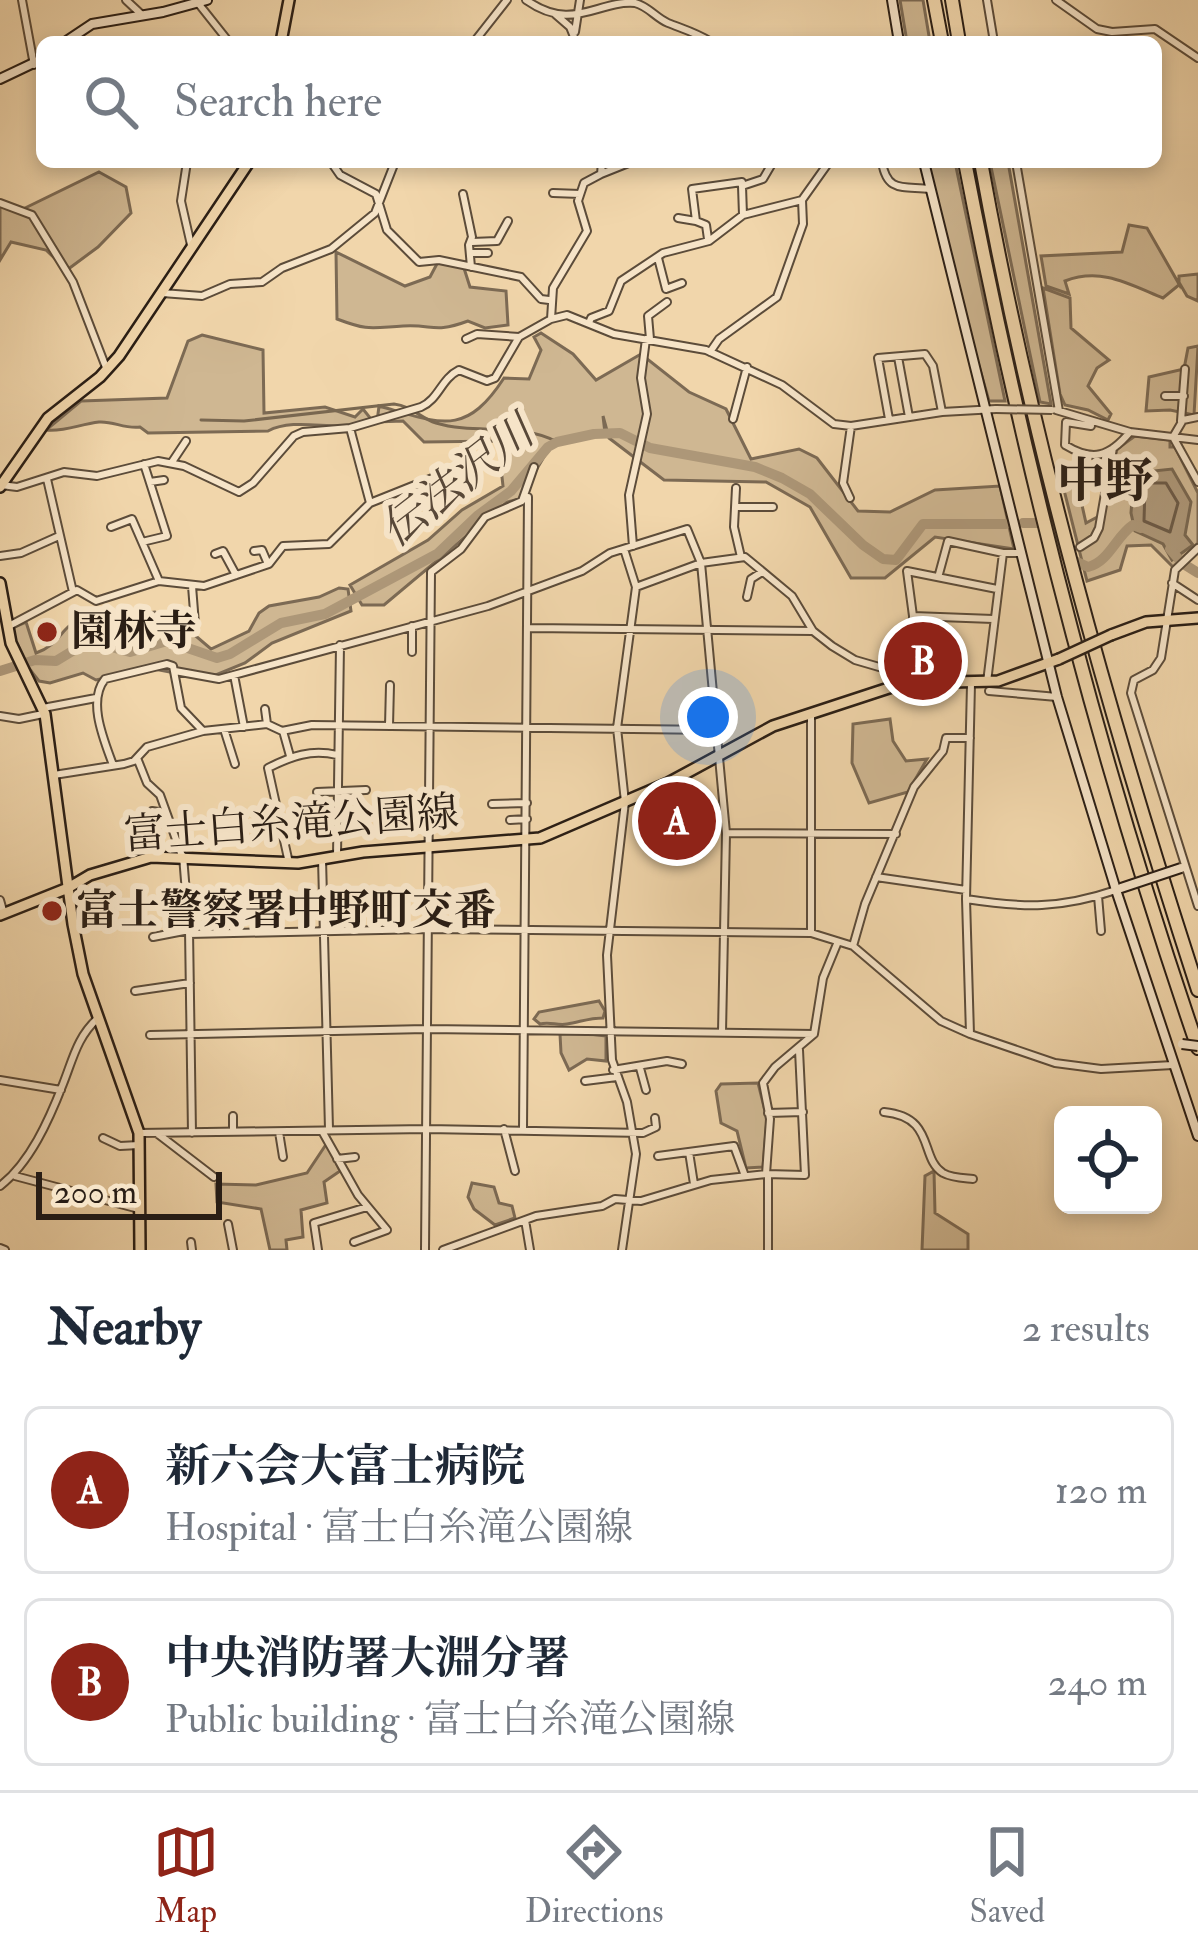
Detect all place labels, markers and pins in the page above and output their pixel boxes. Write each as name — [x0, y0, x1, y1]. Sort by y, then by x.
place label: 園林寺 — [71, 606, 197, 658]
pin: B — [884, 616, 962, 706]
marker: 園林寺 — [34, 619, 60, 645]
pin: A — [638, 776, 716, 866]
place label: 富士警察署中野町交番 — [76, 885, 496, 937]
marker: 富士警察署中野町交番 — [39, 898, 65, 924]

